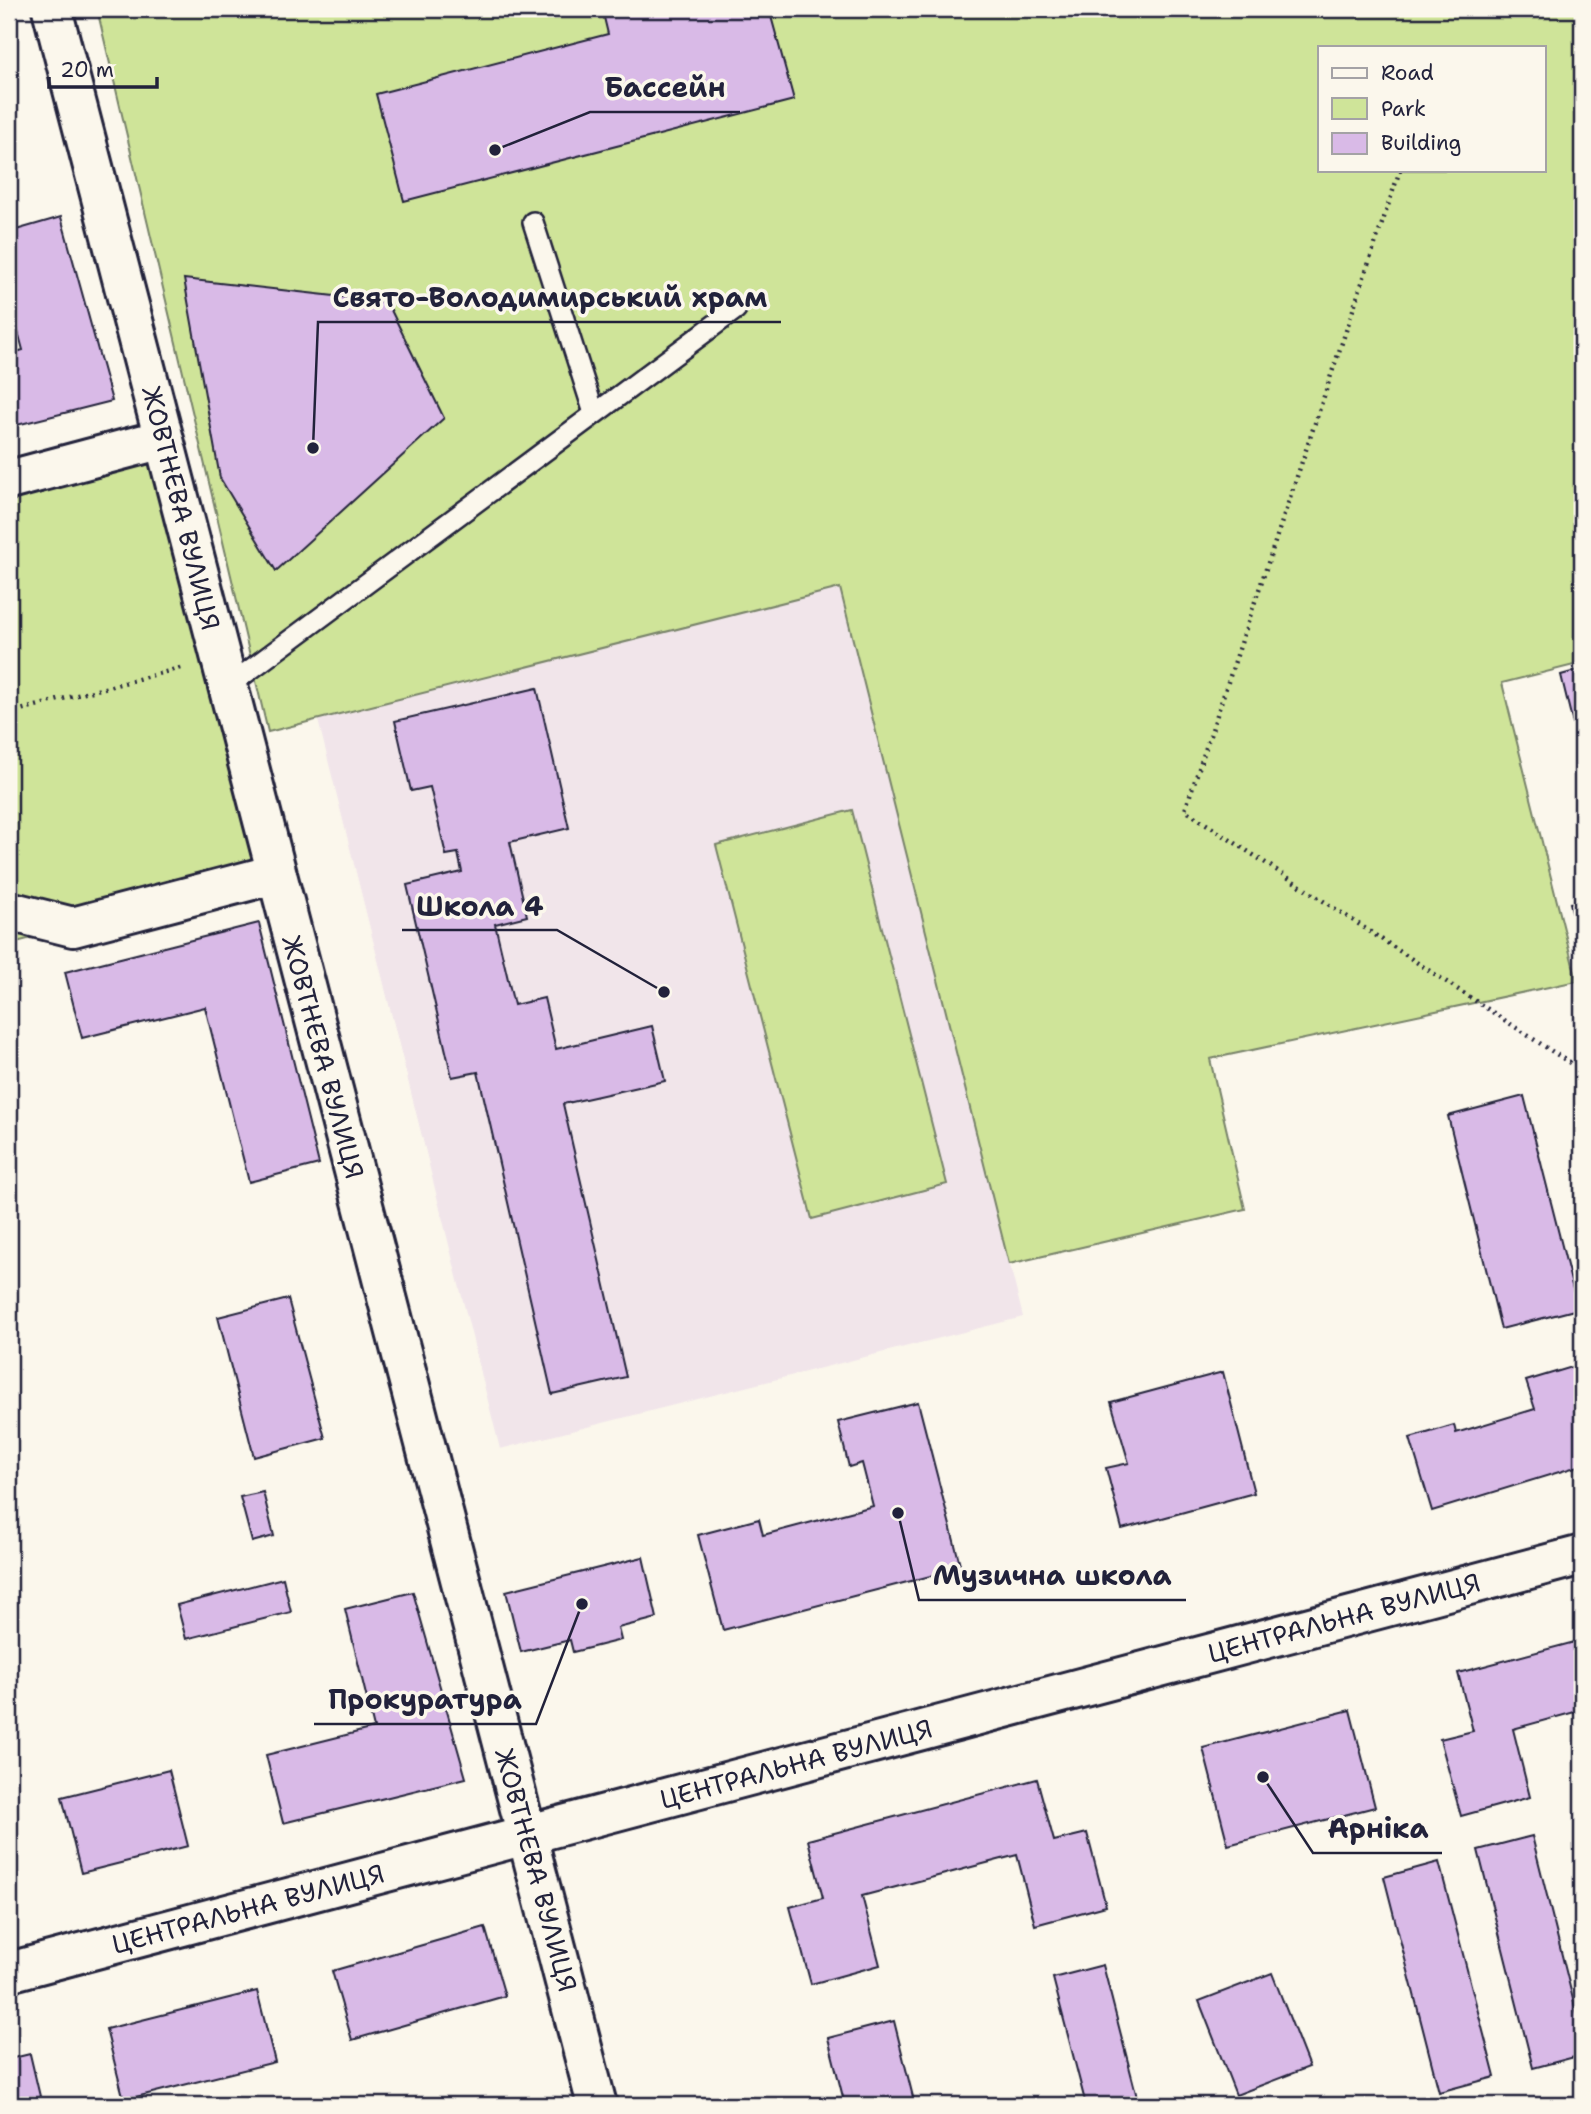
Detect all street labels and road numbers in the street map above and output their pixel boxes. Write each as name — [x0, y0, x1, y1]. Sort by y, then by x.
street label: ЖОВТНЕВА ВУЛИЦЯ — [134, 382, 229, 634]
street label: ЖОВТНЕВА ВУЛИЦЯ — [274, 931, 373, 1182]
street label: ЦЕНТРАЛЬНА ВУЛИЦЯ — [1204, 1564, 1484, 1671]
street label: ЦЕНТРАЛЬНА ВУЛИЦЯ — [656, 1710, 936, 1817]
street label: ЖОВТНЕВА ВУЛИЦЯ — [487, 1744, 586, 1995]
street label: ЦЕНТРАЛЬНА ВУЛИЦЯ — [108, 1855, 388, 1962]

